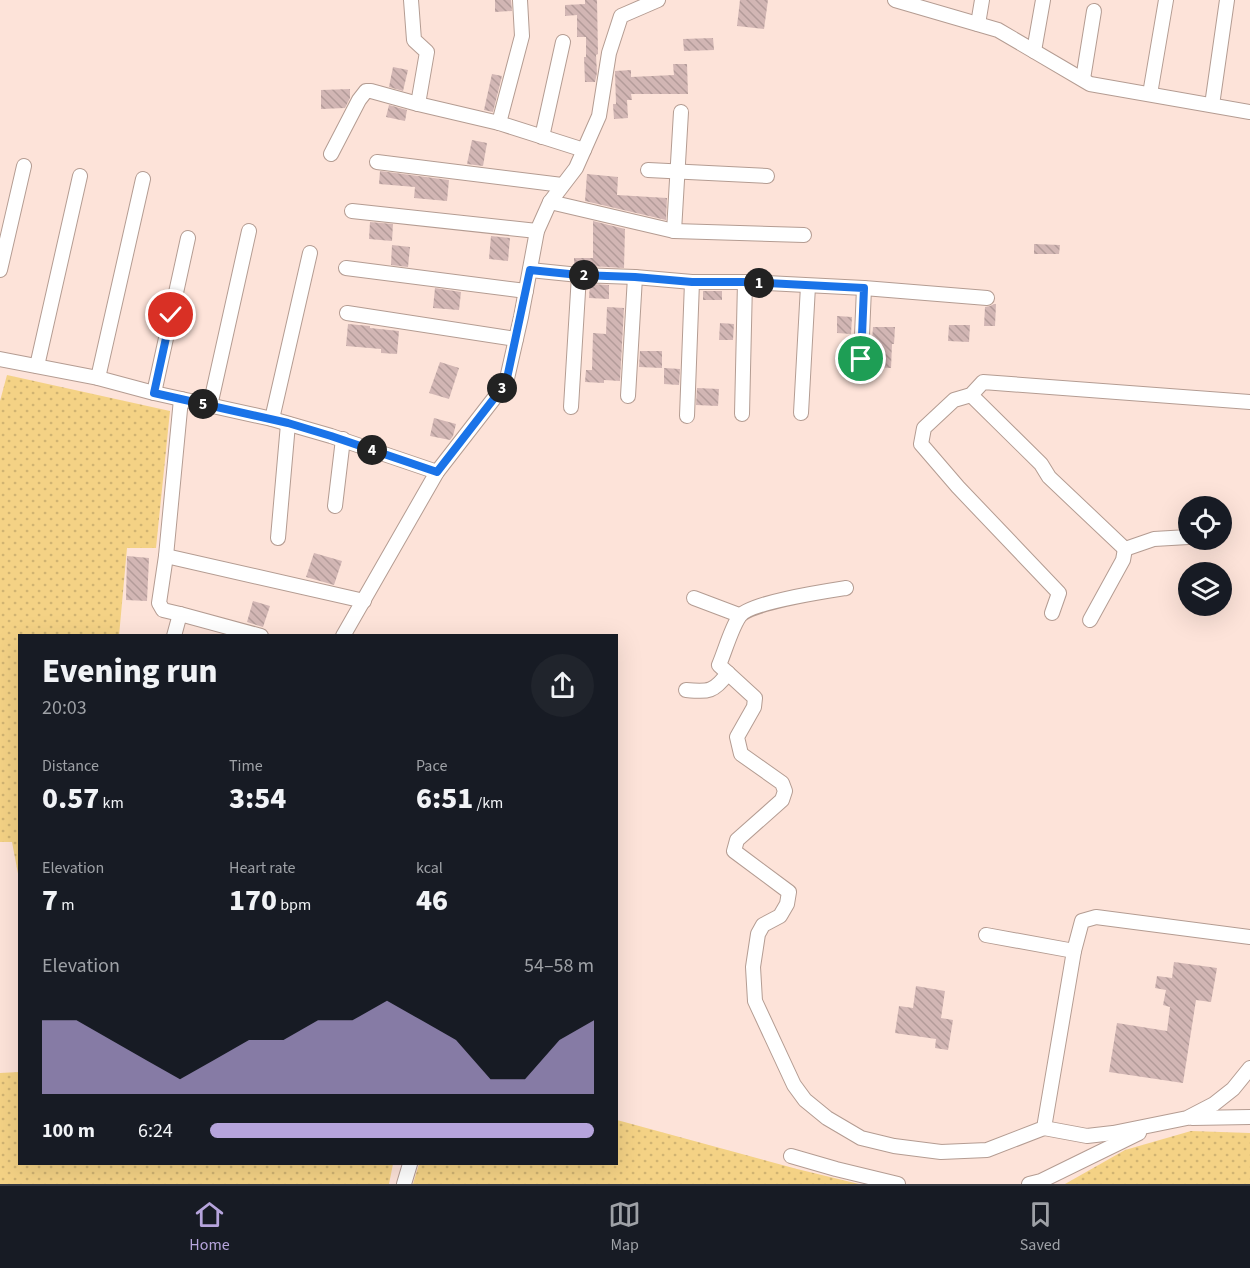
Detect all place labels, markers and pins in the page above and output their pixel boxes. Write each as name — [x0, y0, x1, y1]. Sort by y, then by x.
pin: 2 — [569, 260, 599, 290]
pin: 1 — [744, 268, 774, 298]
pin — [145, 289, 196, 340]
pin — [835, 333, 886, 384]
pin: 3 — [487, 373, 517, 403]
pin: 5 — [188, 389, 218, 419]
pin: 4 — [357, 435, 387, 465]

